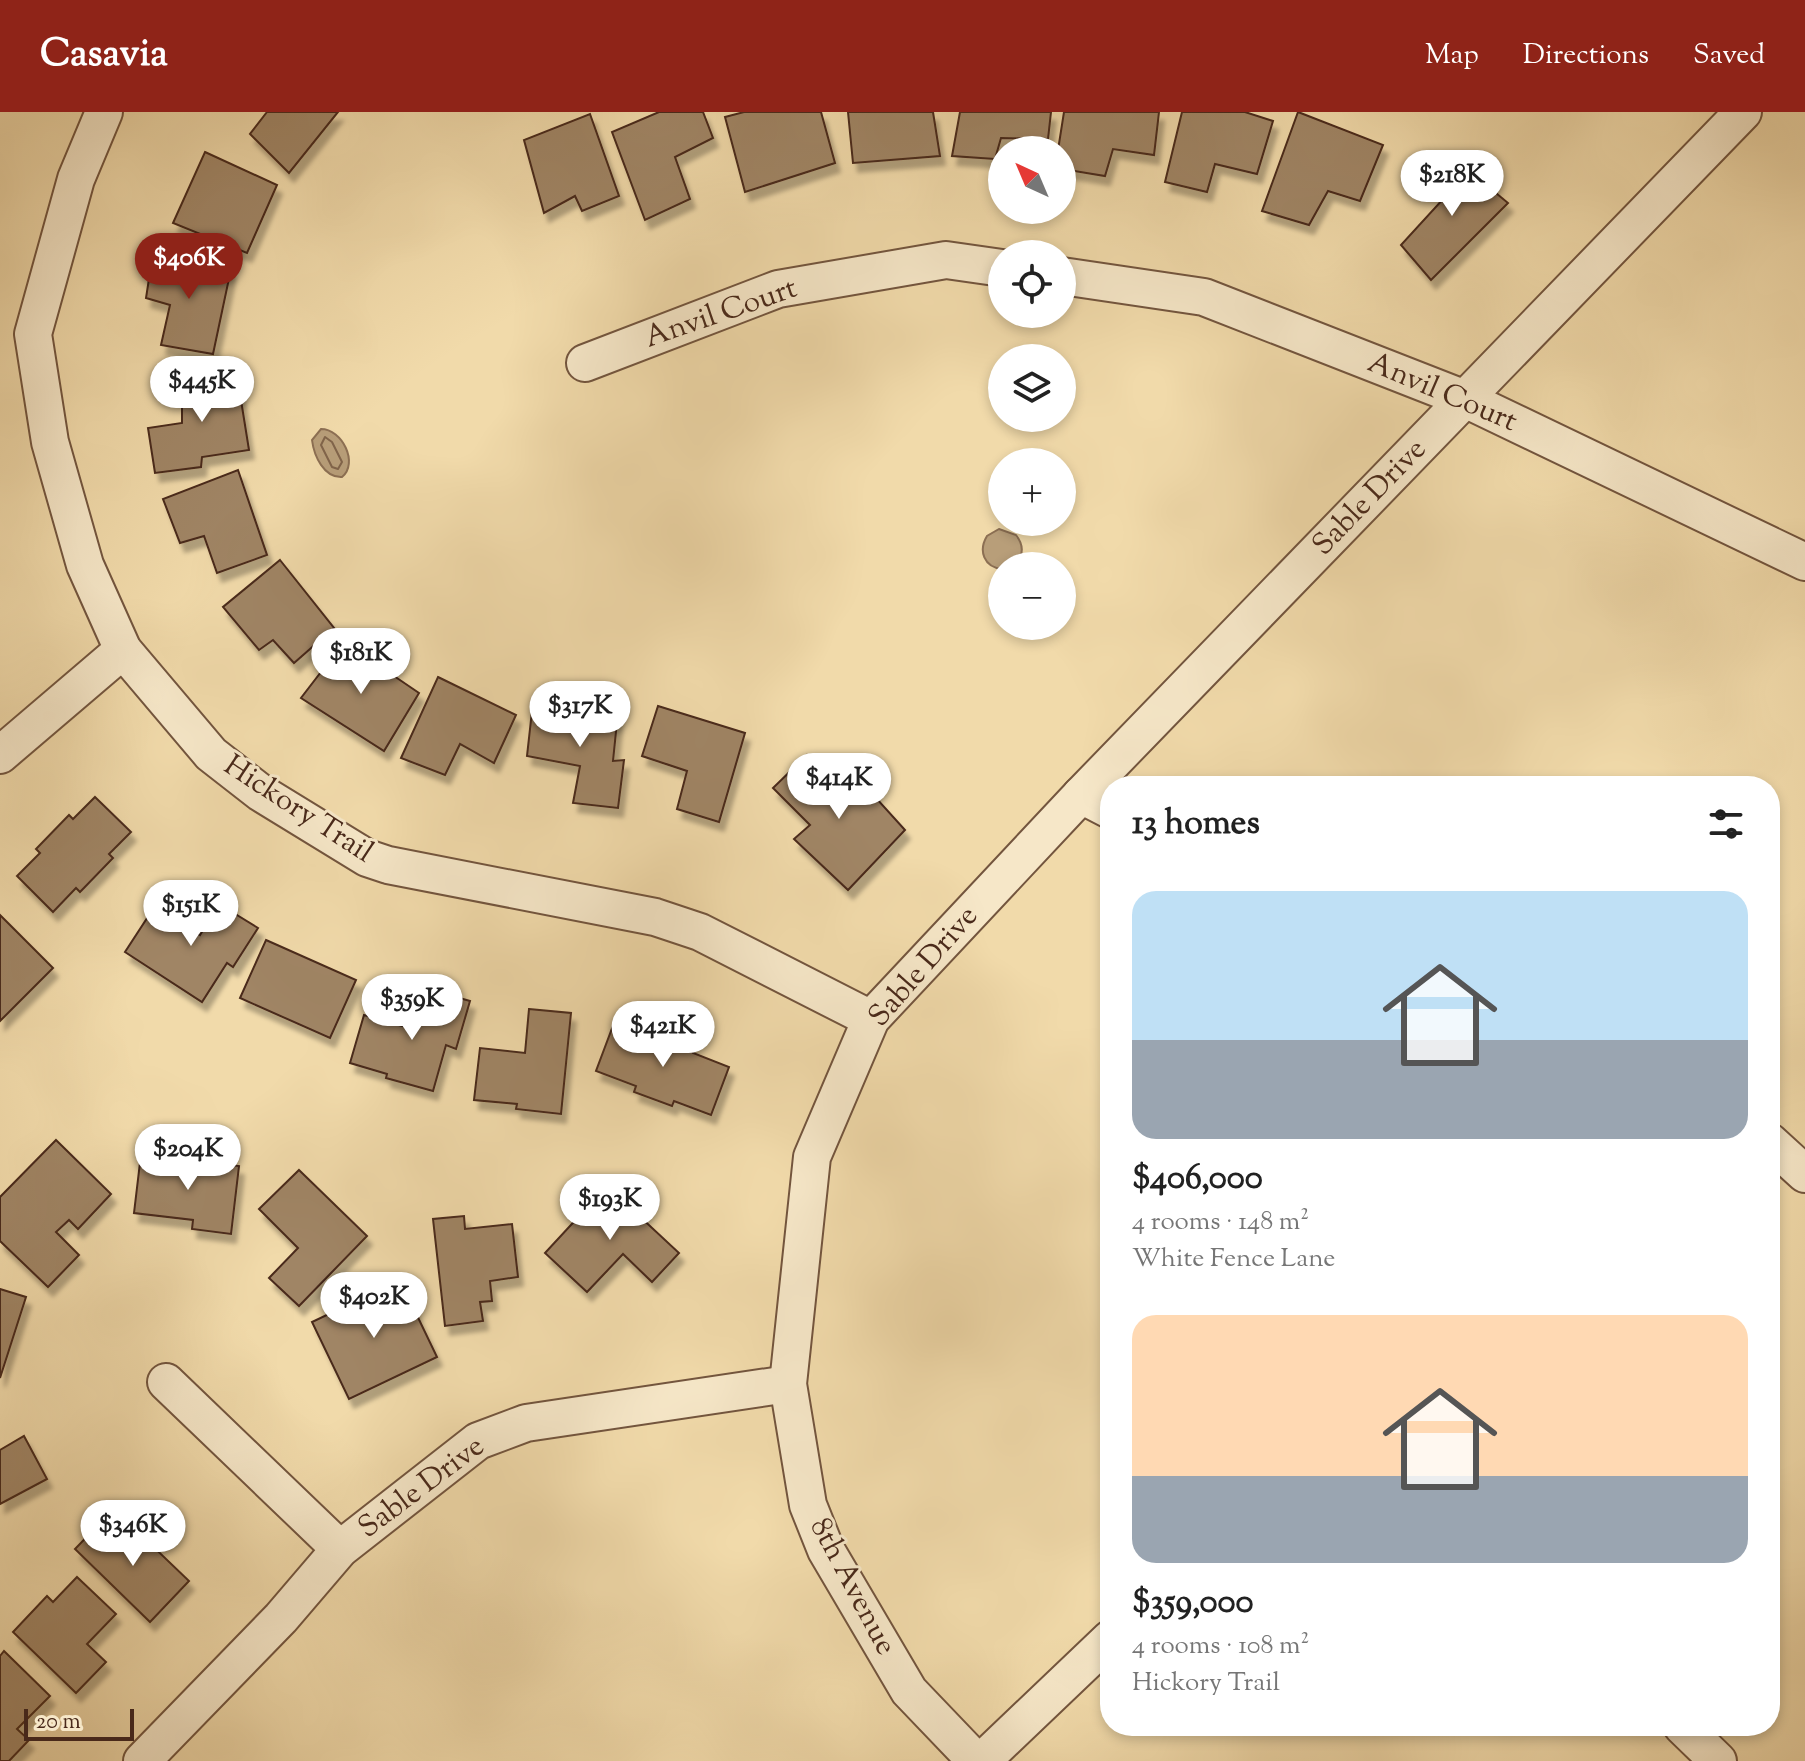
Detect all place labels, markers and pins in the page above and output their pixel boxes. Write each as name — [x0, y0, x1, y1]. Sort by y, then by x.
pin: $218K — [1396, 150, 1508, 218]
pin: $406K — [133, 233, 245, 301]
pin: $445K — [146, 356, 258, 424]
pin: $181K — [305, 628, 417, 696]
pin: $317K — [524, 681, 636, 749]
pin: $414K — [783, 753, 895, 821]
pin: $151K — [135, 880, 247, 948]
pin: $359K — [356, 974, 468, 1042]
pin: $421K — [607, 1001, 719, 1069]
pin: $204K — [132, 1124, 244, 1192]
pin: $193K — [554, 1174, 666, 1242]
pin: $402K — [318, 1272, 430, 1340]
pin: $346K — [77, 1500, 189, 1568]

